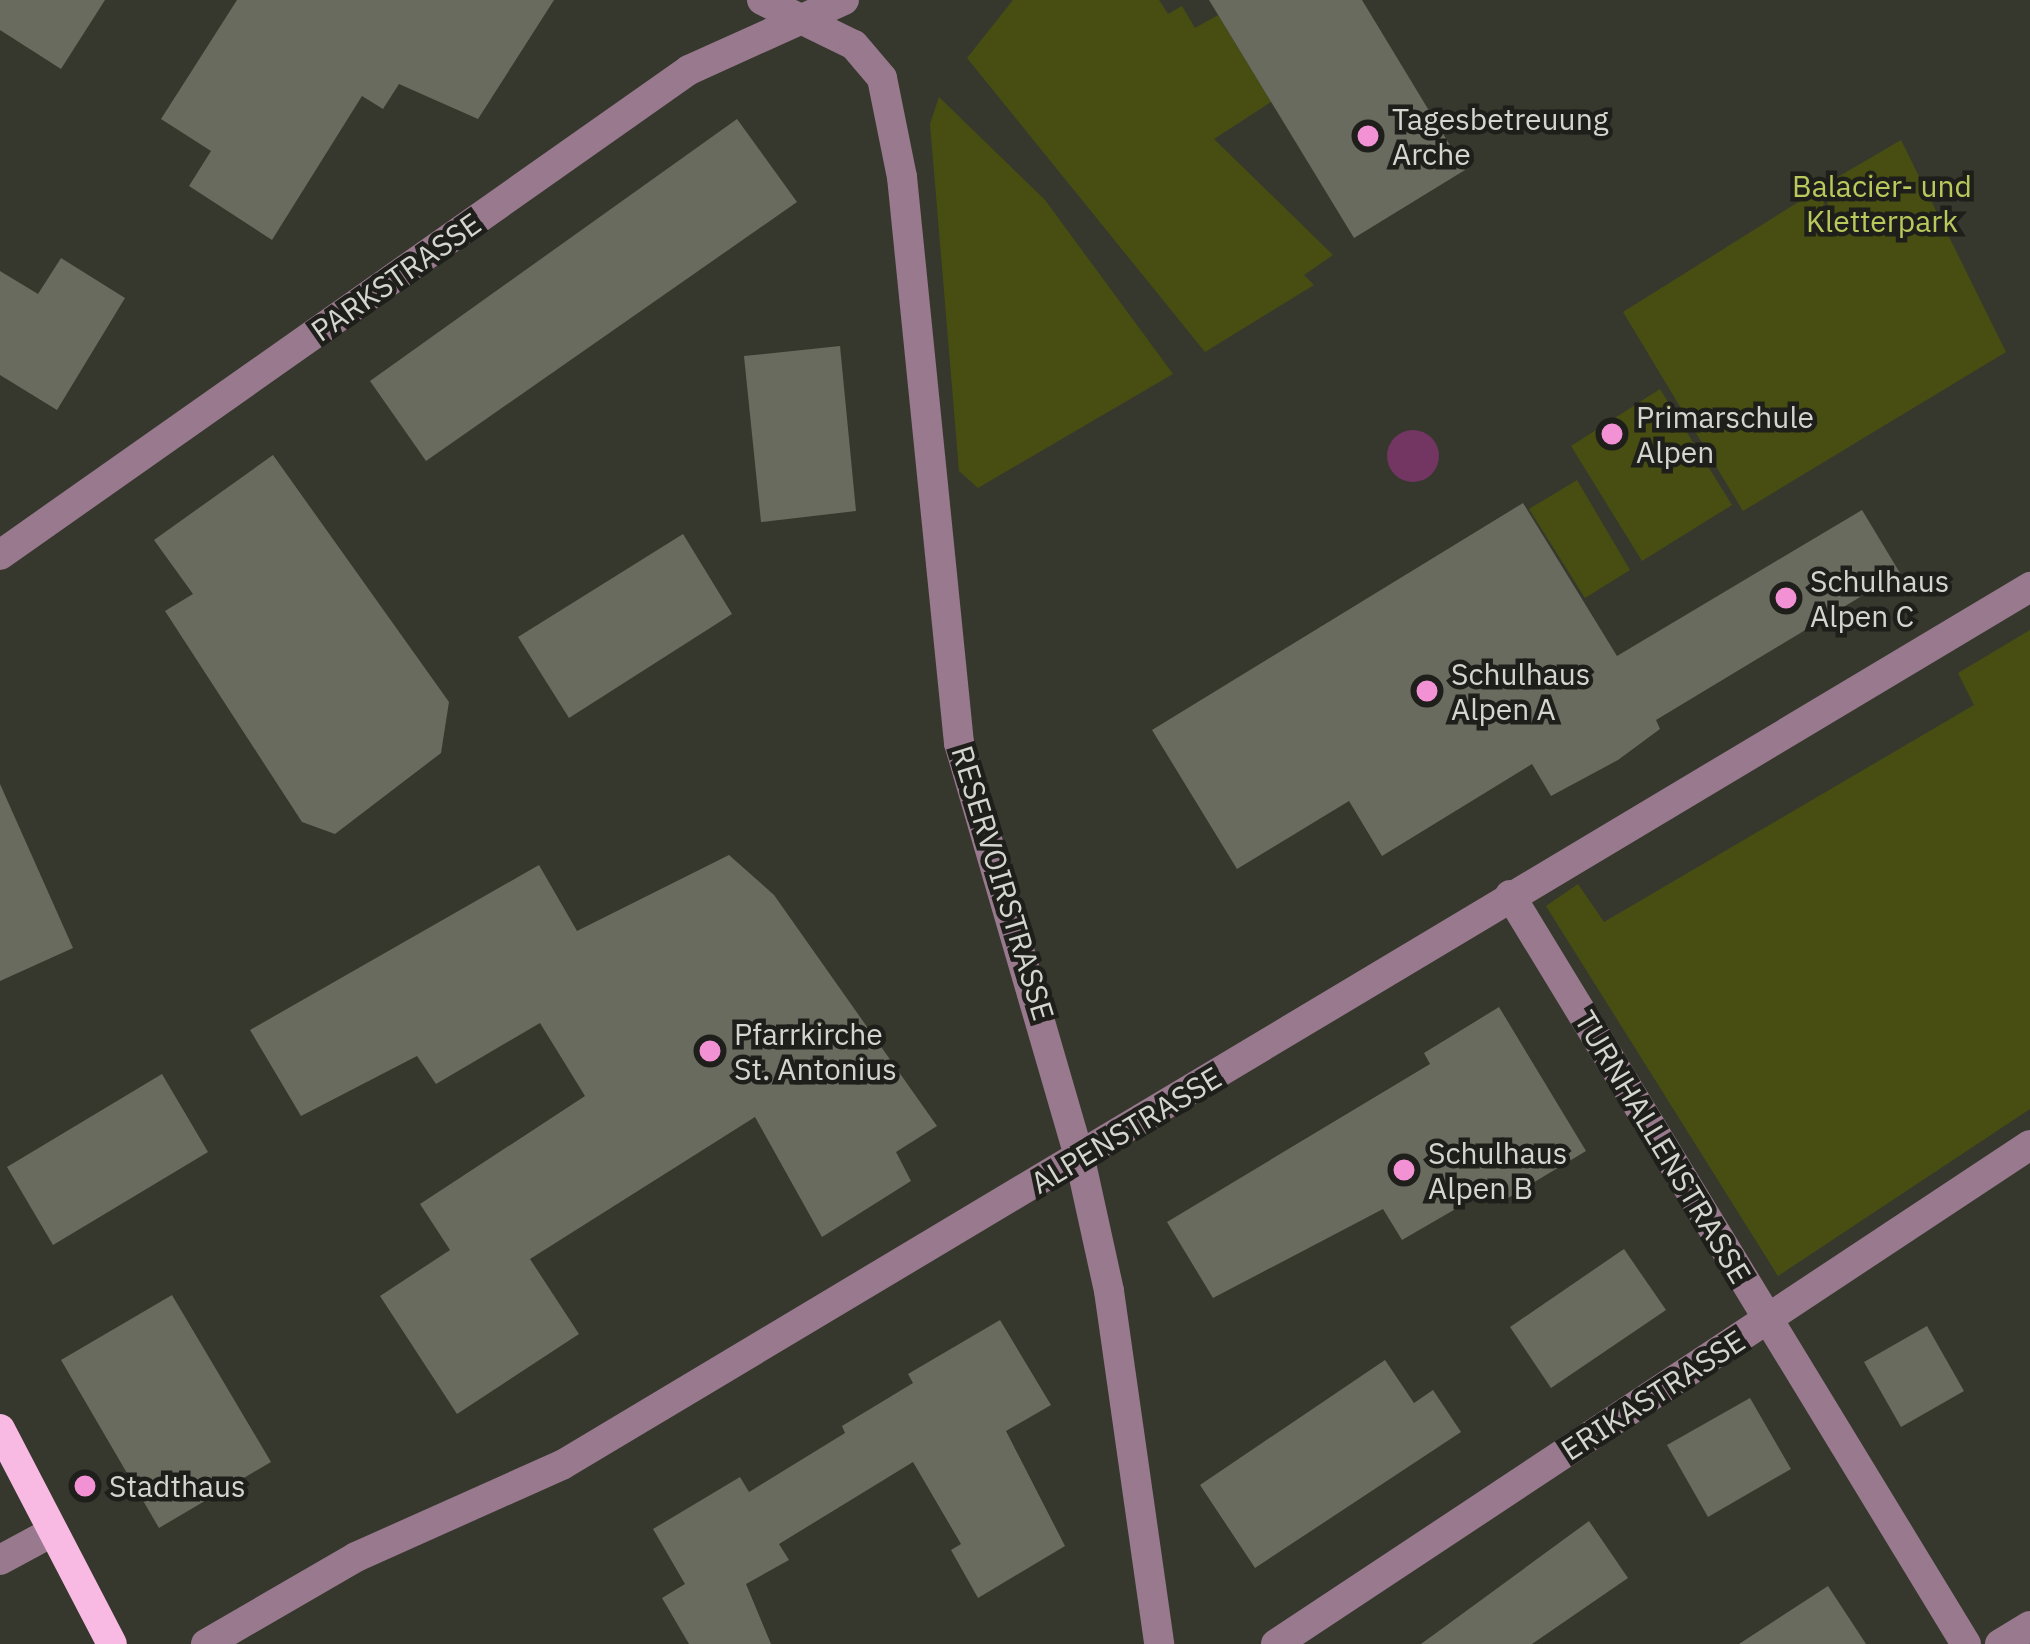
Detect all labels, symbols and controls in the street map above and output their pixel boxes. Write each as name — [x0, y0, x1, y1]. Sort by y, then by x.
place label: Tagesbetreuung Arche — [1392, 101, 1609, 172]
marker: Tagesbetreuung Arche — [1355, 123, 1381, 149]
park label: Balacier- und Kletterpark — [1792, 168, 1972, 238]
street label: PARKSTRASSE — [304, 205, 488, 349]
place label: Primarschule Alpen — [1636, 399, 1814, 470]
marker: Primarschule Alpen — [1599, 421, 1625, 447]
place label: Schulhaus Alpen C — [1810, 563, 1949, 634]
marker: Schulhaus Alpen C — [1773, 585, 1799, 611]
place label: Schulhaus Alpen A — [1451, 656, 1590, 726]
marker: Schulhaus Alpen A — [1414, 678, 1440, 704]
street label: RESERVOIRSTRASSE — [944, 741, 1062, 1025]
street label: TURNHALLENSTRASSE — [1567, 1004, 1759, 1290]
place label: Pfarrkirche St. Antonius — [734, 1016, 897, 1086]
marker: Pfarrkirche St. Antonius — [697, 1038, 723, 1064]
street label: ALPENSTRASSE — [1024, 1059, 1228, 1201]
place label: Schulhaus Alpen B — [1428, 1135, 1567, 1206]
marker: Schulhaus Alpen B — [1391, 1157, 1417, 1183]
street label: ERIKASTRASSE — [1554, 1322, 1752, 1468]
place label: Stadthaus — [109, 1468, 246, 1504]
marker: Stadthaus — [72, 1473, 98, 1499]

